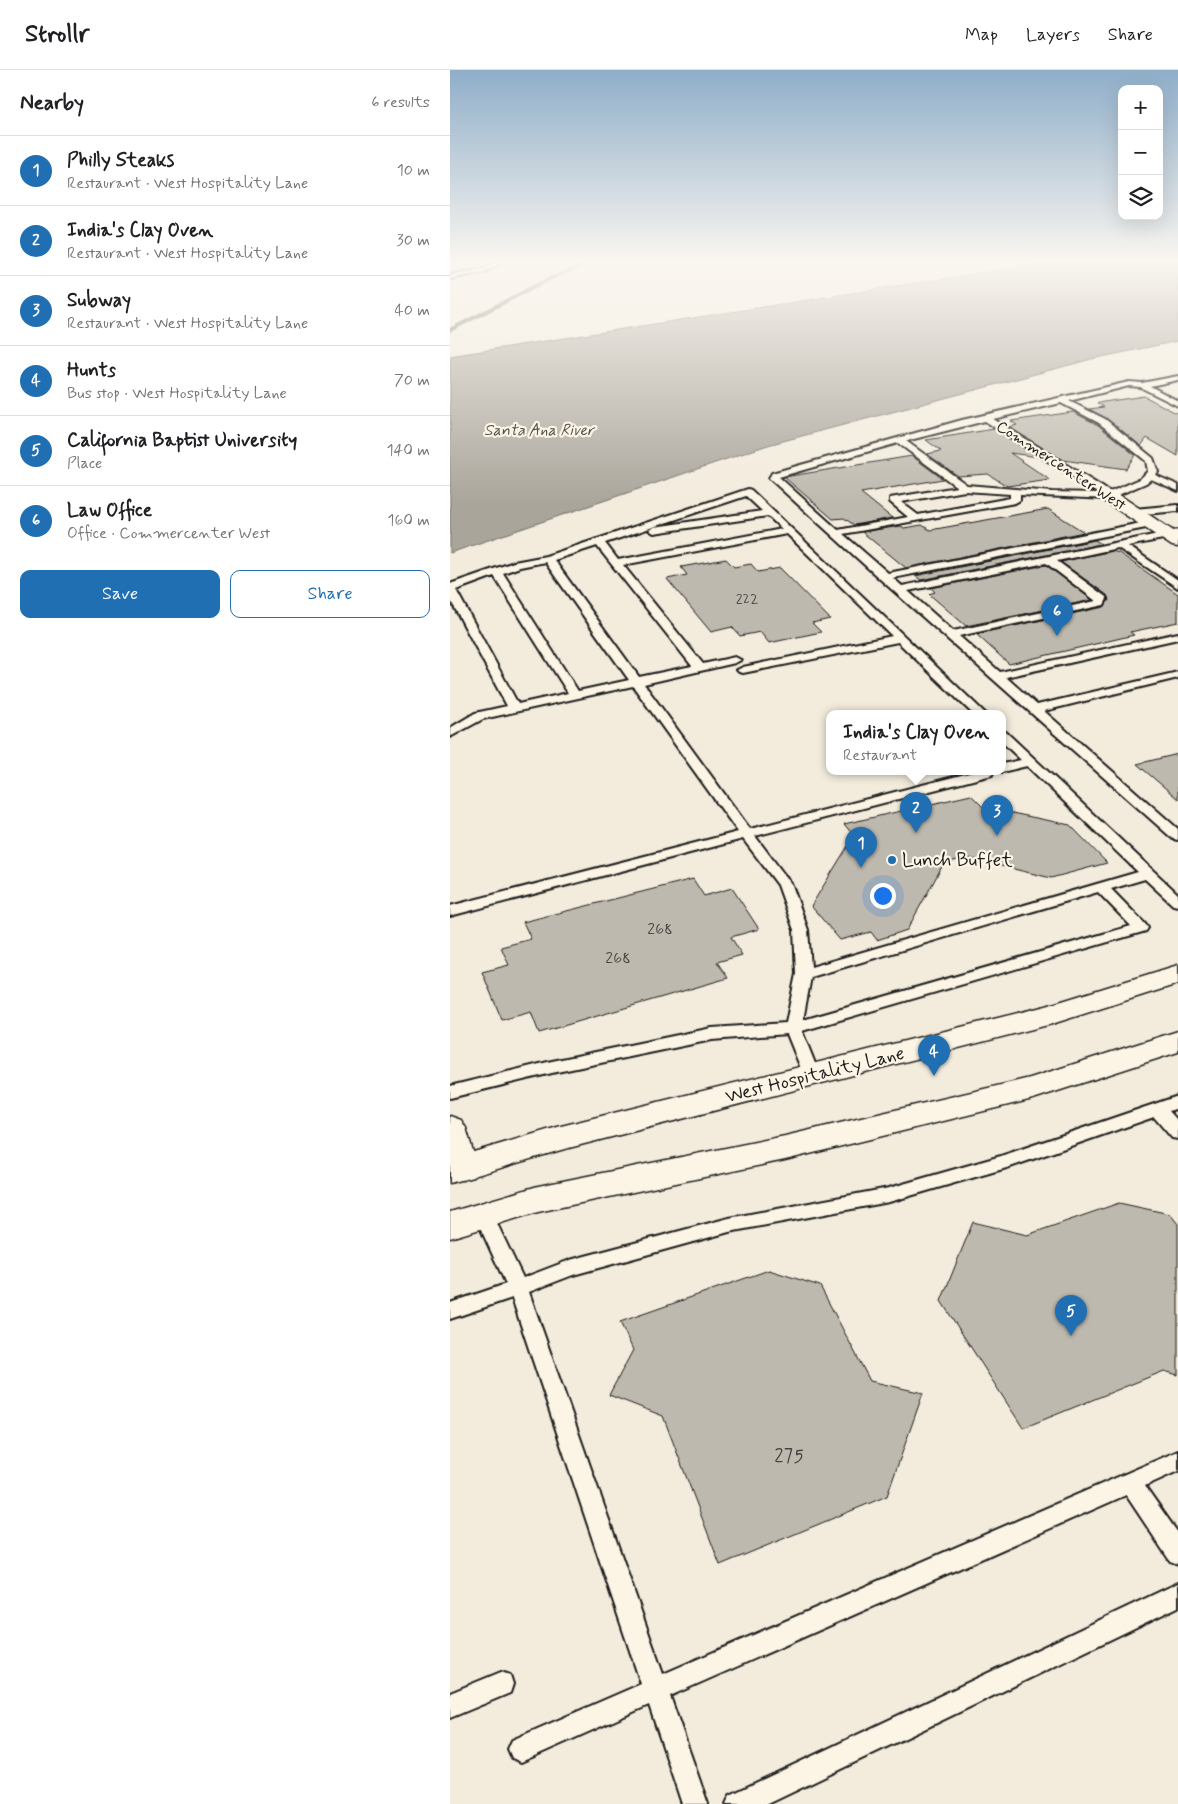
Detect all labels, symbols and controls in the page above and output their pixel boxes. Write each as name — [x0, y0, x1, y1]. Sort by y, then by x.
text: Strollr — [25, 19, 89, 50]
text: Map — [965, 23, 998, 47]
text: Layers — [1026, 23, 1080, 47]
text: Share — [1108, 23, 1153, 47]
map controls — [1118, 85, 1163, 220]
button: + — [1118, 85, 1163, 130]
text: Nearby — [20, 89, 84, 117]
text: 6 results — [371, 92, 430, 113]
button: − — [1118, 130, 1163, 175]
text: Philly Steaks — [67, 148, 174, 173]
text: 1 — [32, 160, 40, 181]
text: 10 m — [397, 160, 430, 181]
text: Restaurant · West Hospitality Lane — [67, 173, 308, 194]
button: layers — [1118, 175, 1163, 220]
text: India's Clay Oven — [67, 218, 213, 243]
text: 2 — [32, 230, 40, 251]
text: 30 m — [397, 230, 430, 251]
text: Restaurant · West Hospitality Lane — [67, 243, 308, 264]
text: Subway — [67, 288, 131, 313]
text: 3 — [32, 300, 40, 321]
text: 40 m — [394, 300, 430, 321]
text: Restaurant · West Hospitality Lane — [67, 313, 308, 334]
text: Hunts — [67, 358, 116, 383]
text: 4 — [31, 370, 41, 391]
text: 70 m — [394, 370, 430, 391]
text: Bus stop · West Hospitality Lane — [67, 383, 287, 404]
street label: Commercenter West — [992, 416, 1130, 516]
water label: Santa Ana River — [484, 420, 596, 441]
text: California Baptist University — [67, 428, 297, 453]
text: 5 — [31, 440, 41, 461]
text: 140 m — [386, 440, 430, 461]
text: Place — [67, 453, 102, 474]
text: Law Office — [67, 498, 152, 523]
text: 6 — [32, 510, 40, 531]
text: 160 m — [387, 510, 430, 531]
text: Office · Commercenter West — [67, 523, 270, 544]
button: Save — [20, 570, 220, 618]
button: Share — [230, 570, 430, 618]
house number: 222 — [736, 590, 758, 608]
pin: 6 — [1041, 595, 1073, 636]
popup — [826, 710, 1006, 775]
text: India's Clay Oven — [843, 720, 989, 745]
text: Restaurant — [843, 745, 917, 766]
pin: 2 — [900, 792, 932, 833]
pin: 3 — [981, 795, 1013, 836]
pin: 1 — [845, 827, 877, 868]
place label: Lunch Buffet — [902, 848, 1013, 873]
marker: Lunch Buffet — [886, 854, 898, 866]
your location — [870, 883, 896, 909]
house number: 268 — [647, 919, 673, 940]
house number: 268 — [605, 948, 631, 969]
pin: 4 — [918, 1035, 950, 1076]
street label: West Hospitality Lane — [723, 1041, 907, 1109]
pin: 5 — [1055, 1295, 1087, 1336]
house number: 275 — [774, 1444, 804, 1469]

